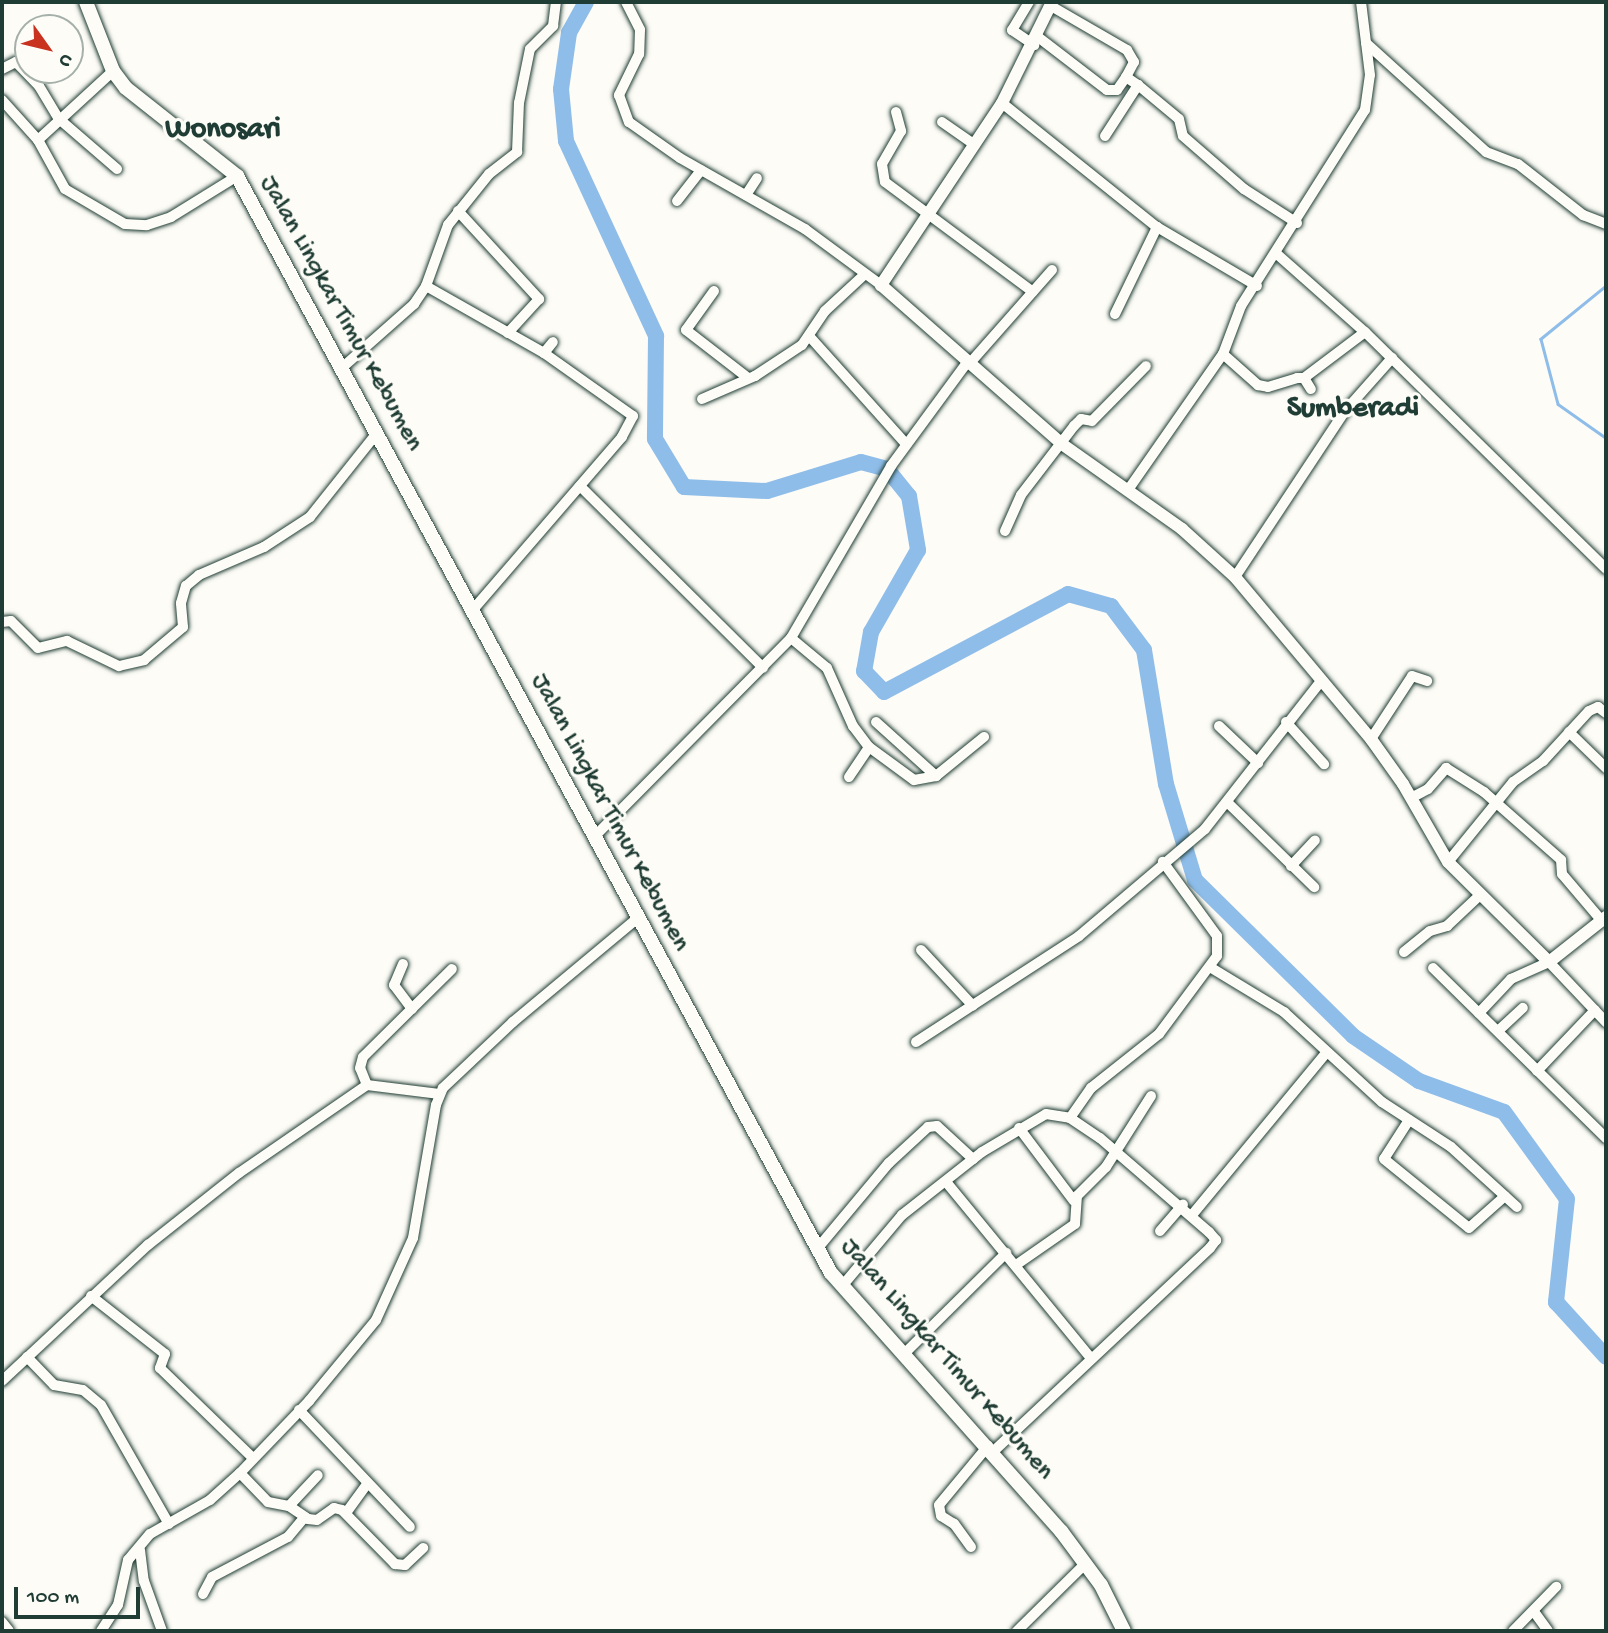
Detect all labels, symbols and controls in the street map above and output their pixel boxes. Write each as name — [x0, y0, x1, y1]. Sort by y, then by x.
north arrow — [14, 14, 84, 84]
text: U — [53, 49, 78, 71]
district label: Wonosari — [165, 113, 281, 149]
street label: Jalan Lingkar Timur Kebumen — [251, 171, 429, 457]
district label: Sumberadi — [1287, 392, 1419, 428]
street label: Jalan Lingkar Timur Kebumen — [522, 669, 696, 957]
street label: Jalan Lingkar Timur Kebumen — [832, 1233, 1060, 1487]
scale bar — [18, 1574, 144, 1618]
text: 100 m — [27, 1586, 79, 1611]

